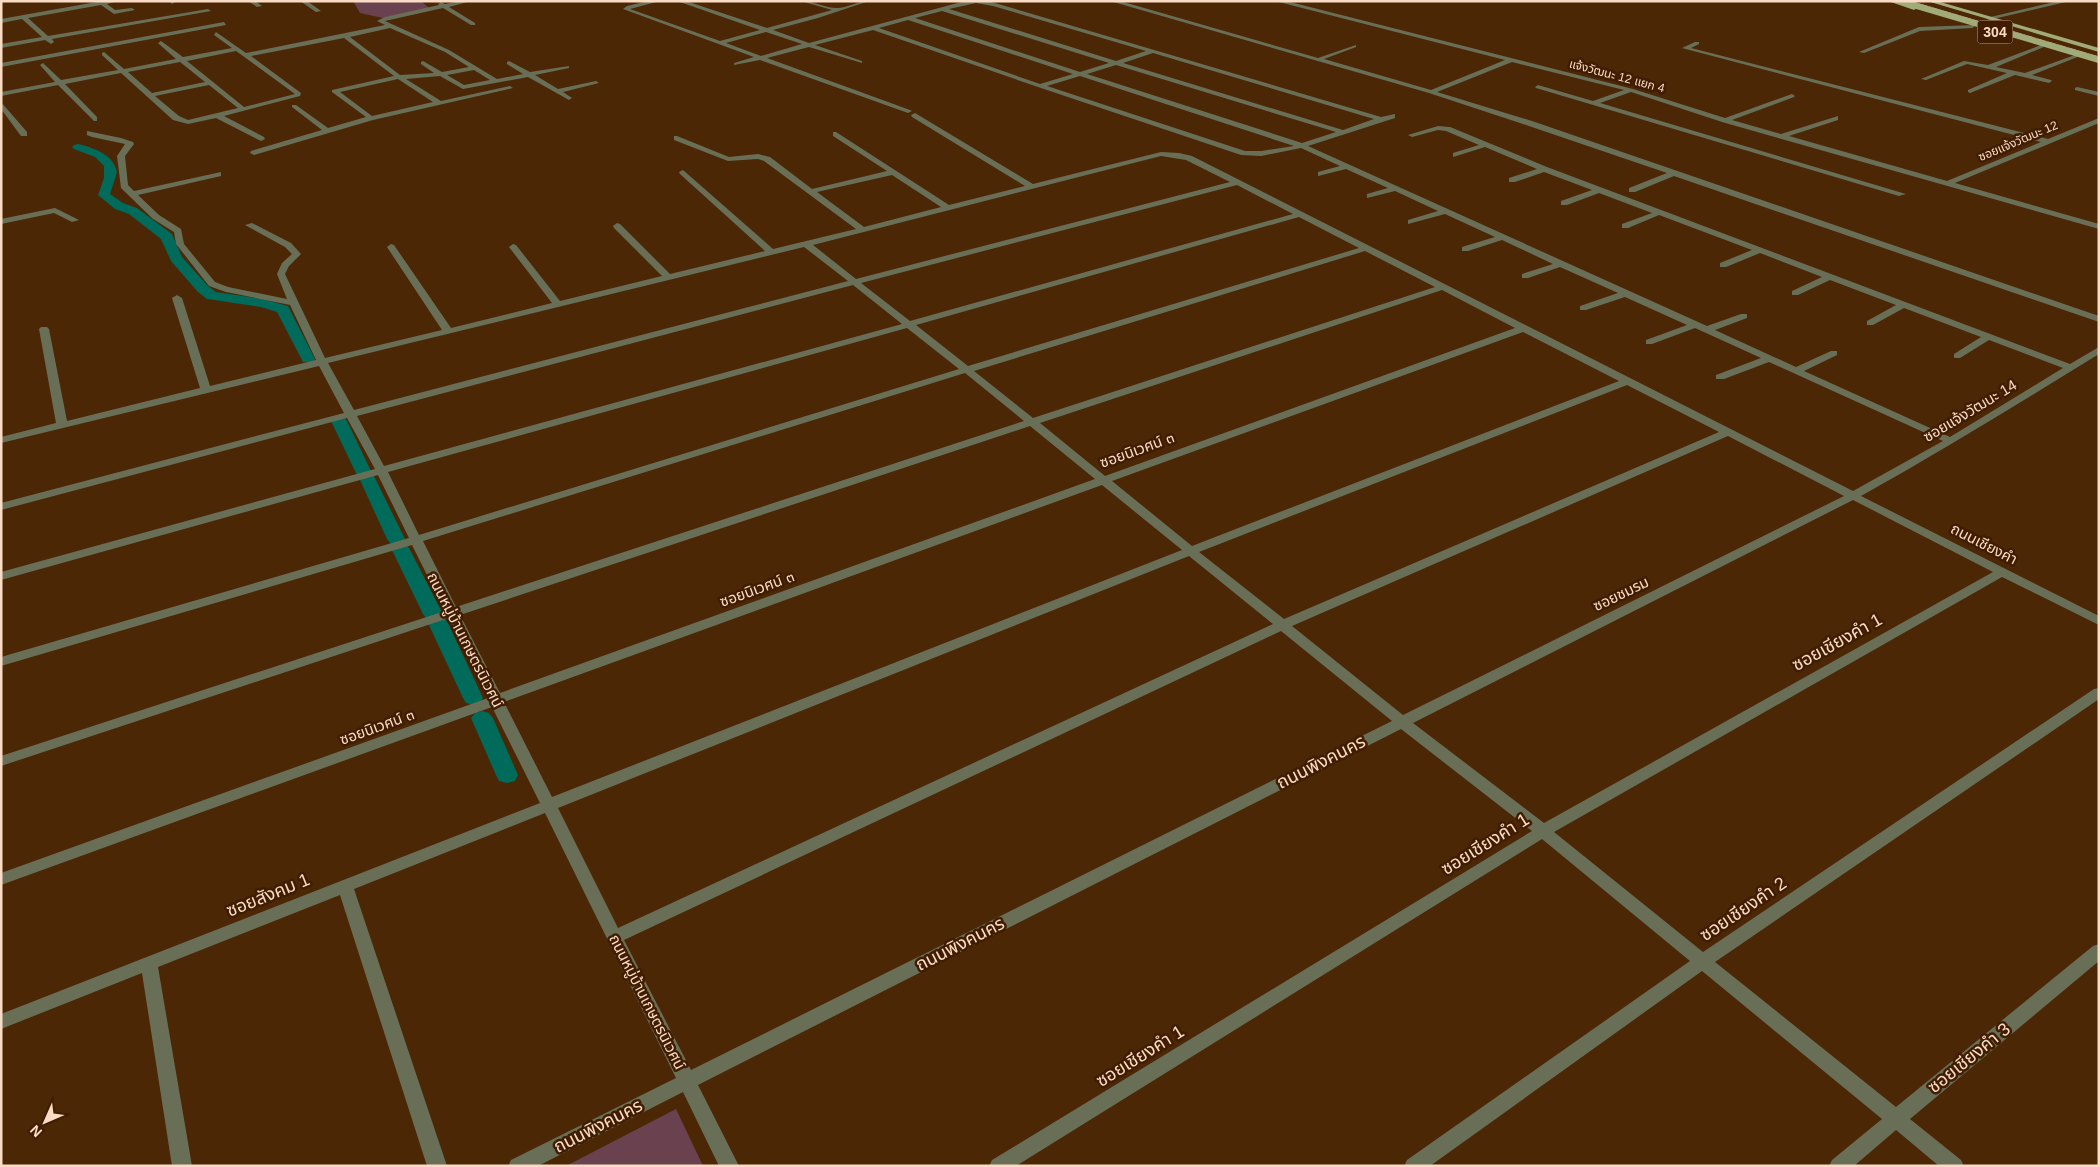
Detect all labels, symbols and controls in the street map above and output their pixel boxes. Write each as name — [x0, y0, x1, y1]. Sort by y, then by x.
road number: 304 — [1978, 21, 2012, 44]
street label: แจ้งวัฒนะ 12 แยก 4 — [1568, 57, 1667, 96]
street label: ซอยแจ้งวัฒนะ 12 — [1976, 118, 2060, 164]
street label: ซอยแจ้งวัฒนะ 14 — [1920, 376, 2020, 445]
street label: ซอยนิเวศน์ ๓ — [1097, 428, 1176, 471]
street label: ถนนเชียงคำ — [1948, 520, 2020, 568]
street label: ซอยนิเวศน์ ๓ — [717, 567, 796, 610]
street label: ถนนหมู่บ้านเกษตรนิเวศน์ — [423, 569, 507, 711]
street label: ซอยชมรม — [1590, 573, 1651, 614]
street label: ซอยเชียงคำ 1 — [1789, 609, 1885, 675]
street label: ซอยนิเวศน์ ๓ — [337, 705, 416, 748]
street label: ถนนพิงคนคร — [1273, 731, 1369, 793]
street label: ซอยเชียงคำ 1 — [1437, 809, 1533, 879]
street label: ซอยสังคม 1 — [223, 869, 313, 921]
street label: ซอยเชียงคำ 2 — [1696, 873, 1790, 945]
street label: ถนนพิงคนคร — [912, 913, 1008, 975]
street label: ถนนหมู่บ้านเกษตรนิเวศน์ — [605, 931, 689, 1073]
street label: ซอยเชียงคำ 3 — [1924, 1019, 2014, 1097]
street label: ซอยเชียงคำ 1 — [1092, 1021, 1188, 1091]
street label: ถนนพิงคนคร — [550, 1095, 646, 1157]
north arrow — [20, 1097, 70, 1147]
text: N — [27, 1122, 45, 1140]

